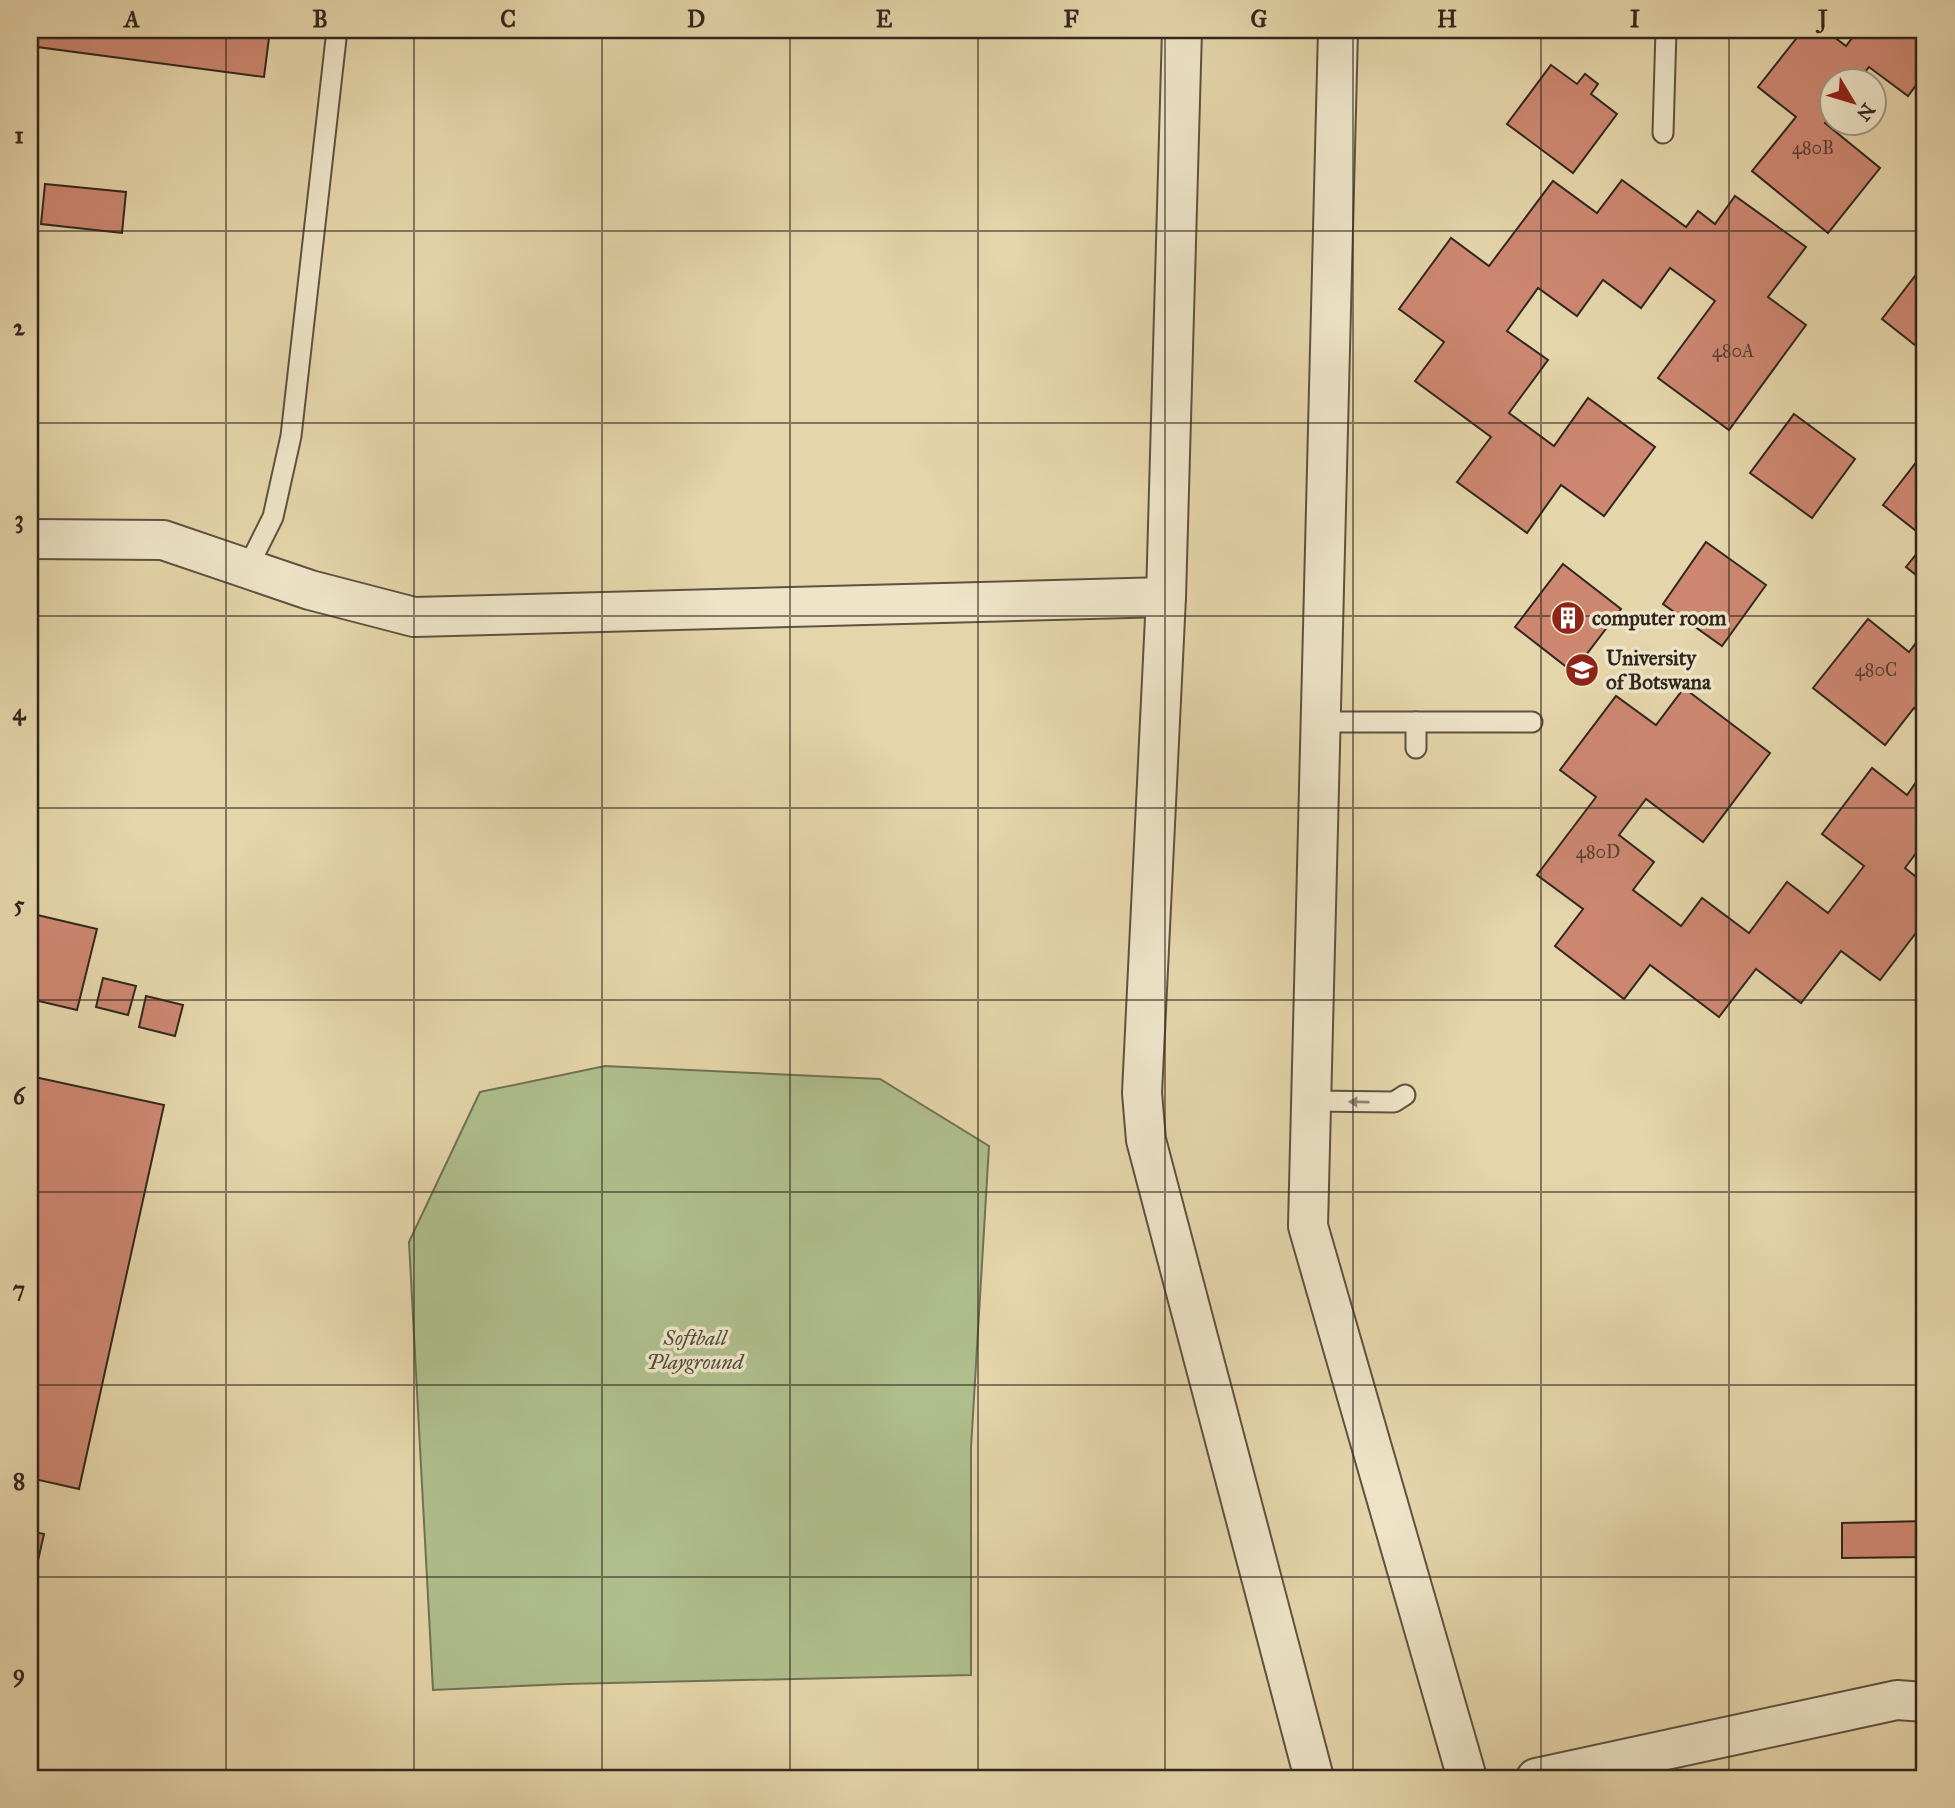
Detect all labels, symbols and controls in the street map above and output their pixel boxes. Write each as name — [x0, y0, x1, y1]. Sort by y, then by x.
text: A — [122, 5, 140, 33]
text: B — [312, 5, 328, 33]
text: C — [500, 5, 516, 33]
text: D — [687, 5, 705, 33]
text: E — [876, 5, 893, 33]
text: F — [1063, 5, 1079, 33]
text: G — [1251, 5, 1268, 33]
text: H — [1437, 5, 1457, 33]
text: I — [1630, 5, 1640, 33]
text: J — [1815, 5, 1828, 34]
north arrow — [1818, 66, 1888, 136]
text: N — [1852, 99, 1880, 126]
text: 1 — [14, 121, 24, 149]
house number: 480B — [1792, 137, 1834, 159]
text: 2 — [13, 313, 25, 341]
house number: 480A — [1712, 340, 1754, 362]
text: 3 — [14, 505, 24, 534]
building icon: computer room — [1549, 599, 1587, 637]
place label: computer room — [1592, 605, 1727, 631]
place label: University of Botswana — [1606, 645, 1712, 695]
school or university icon: University of Botswana — [1563, 651, 1601, 689]
house number: 480C — [1855, 659, 1897, 681]
text: 4 — [13, 698, 27, 726]
house number: 480D — [1576, 841, 1620, 863]
text: 5 — [14, 890, 25, 918]
text: 6 — [13, 1082, 26, 1110]
one-way arrow — [1348, 1096, 1370, 1108]
text: 7 — [13, 1275, 25, 1303]
park label: Softball Playground — [646, 1325, 746, 1375]
text: 8 — [13, 1467, 25, 1495]
text: 9 — [13, 1659, 25, 1688]

